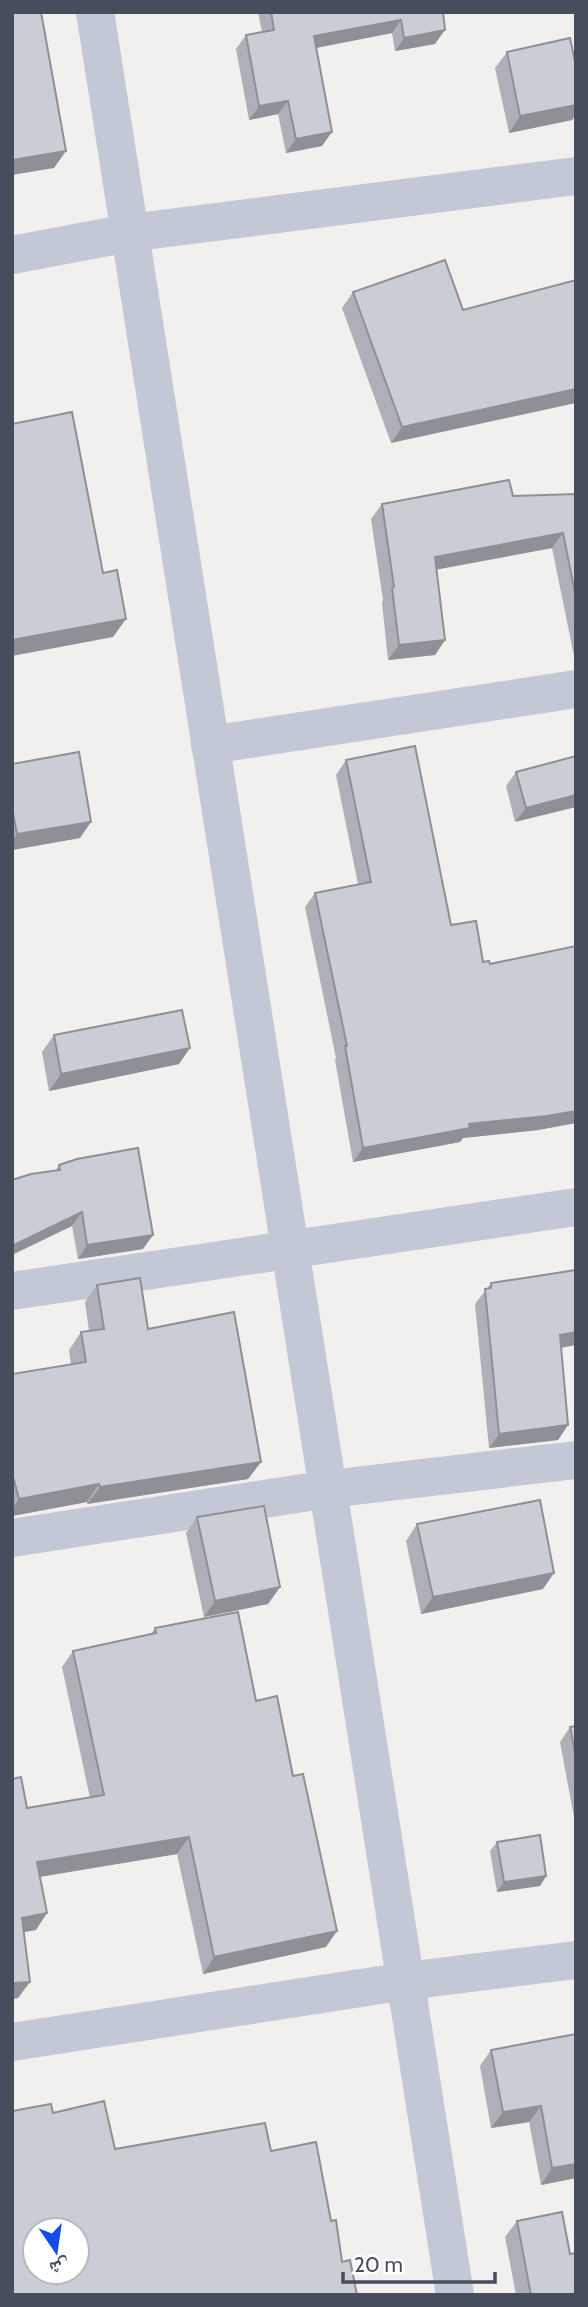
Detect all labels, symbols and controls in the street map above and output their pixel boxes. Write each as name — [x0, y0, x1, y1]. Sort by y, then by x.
north arrow — [21, 2216, 91, 2286]
scale bar — [343, 2240, 495, 2284]
text: 20 m — [354, 2252, 403, 2277]
text: ش — [47, 2254, 72, 2281]

